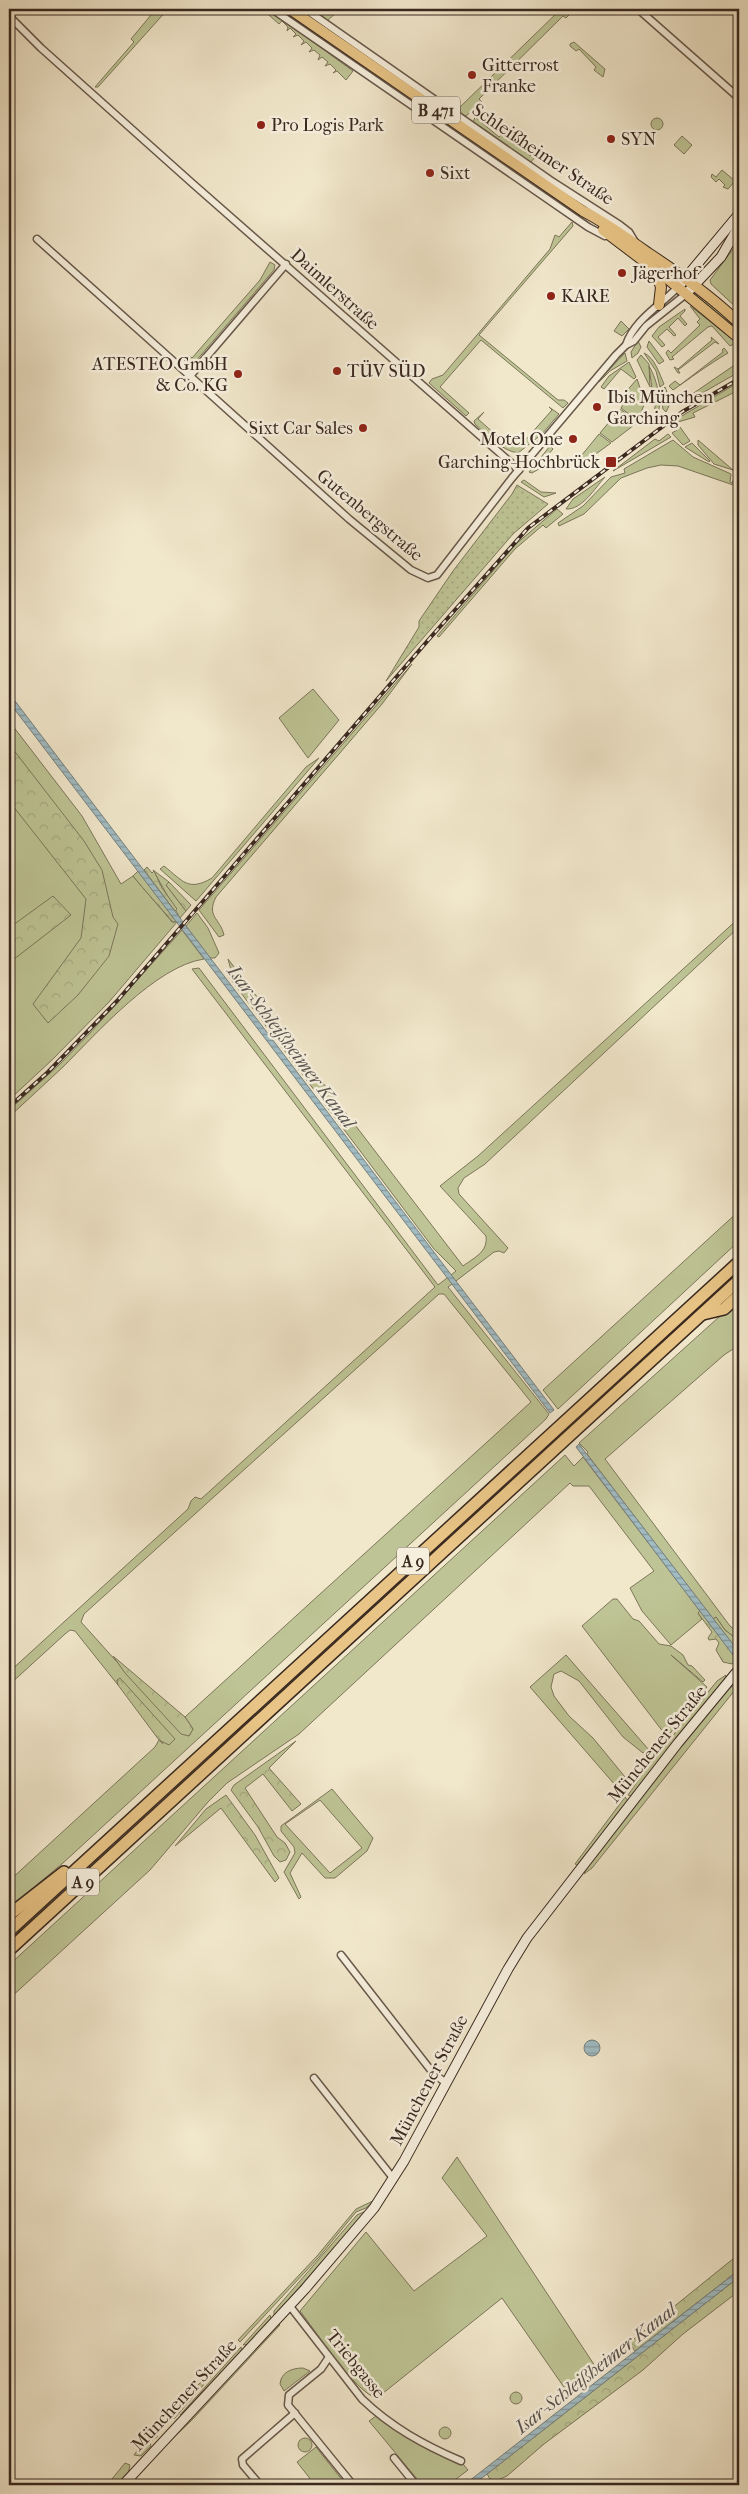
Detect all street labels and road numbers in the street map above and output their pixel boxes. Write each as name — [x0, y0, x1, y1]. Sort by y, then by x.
road number: B 471 — [412, 96, 460, 124]
street label: Schleißheimer Straße — [468, 99, 618, 210]
street label: Daimlerstraße — [286, 244, 383, 335]
street label: Gutenbergstraße — [312, 465, 427, 566]
road number: A 9 — [397, 1548, 429, 1574]
street label: Münchener Straße — [604, 1681, 711, 1807]
road number: A 9 — [67, 1868, 99, 1895]
street label: Münchener Straße — [386, 2011, 473, 2149]
street label: Triebgasse — [322, 2326, 390, 2403]
street label: Münchener Straße — [127, 2335, 242, 2455]

